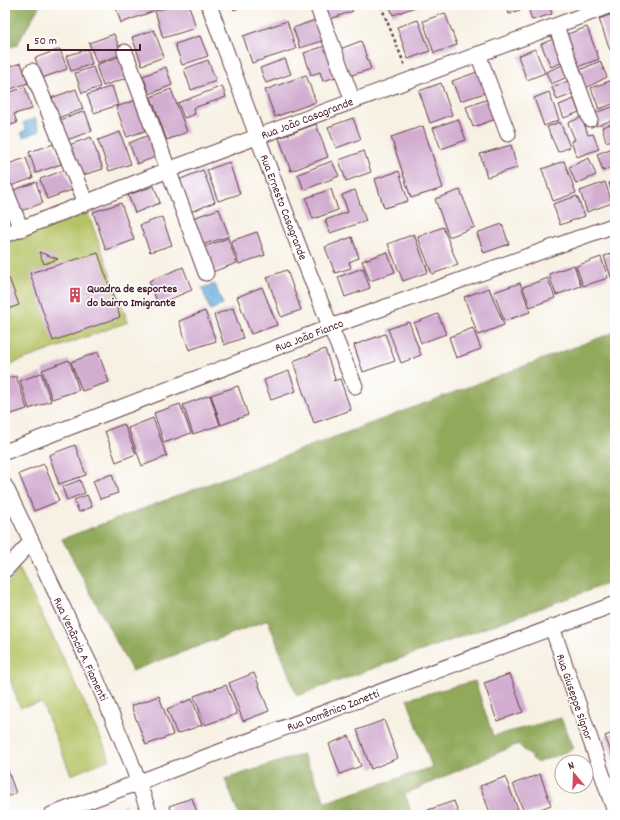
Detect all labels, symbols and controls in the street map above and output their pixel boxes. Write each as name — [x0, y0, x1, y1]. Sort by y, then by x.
scale bar — [28, 26, 140, 52]
text: 50 m — [34, 33, 57, 50]
street label: Rua João Casagrande — [259, 94, 356, 145]
street label: Rua Ernesto Casagrande — [255, 152, 311, 263]
place label: Quadra de esportes do bairro Imigrante — [87, 281, 177, 312]
building icon: Quadra de esportes do bairro Imigrante — [66, 286, 84, 304]
street label: Rua João Fianco — [273, 316, 346, 357]
street label: Rua Venâncio A. Fiamenti — [48, 595, 111, 704]
street label: Rua Giuseppe Signor — [551, 652, 596, 743]
street label: Rua Domênico Zanetti — [285, 686, 382, 737]
north arrow — [554, 754, 594, 794]
text: N — [566, 758, 577, 775]

